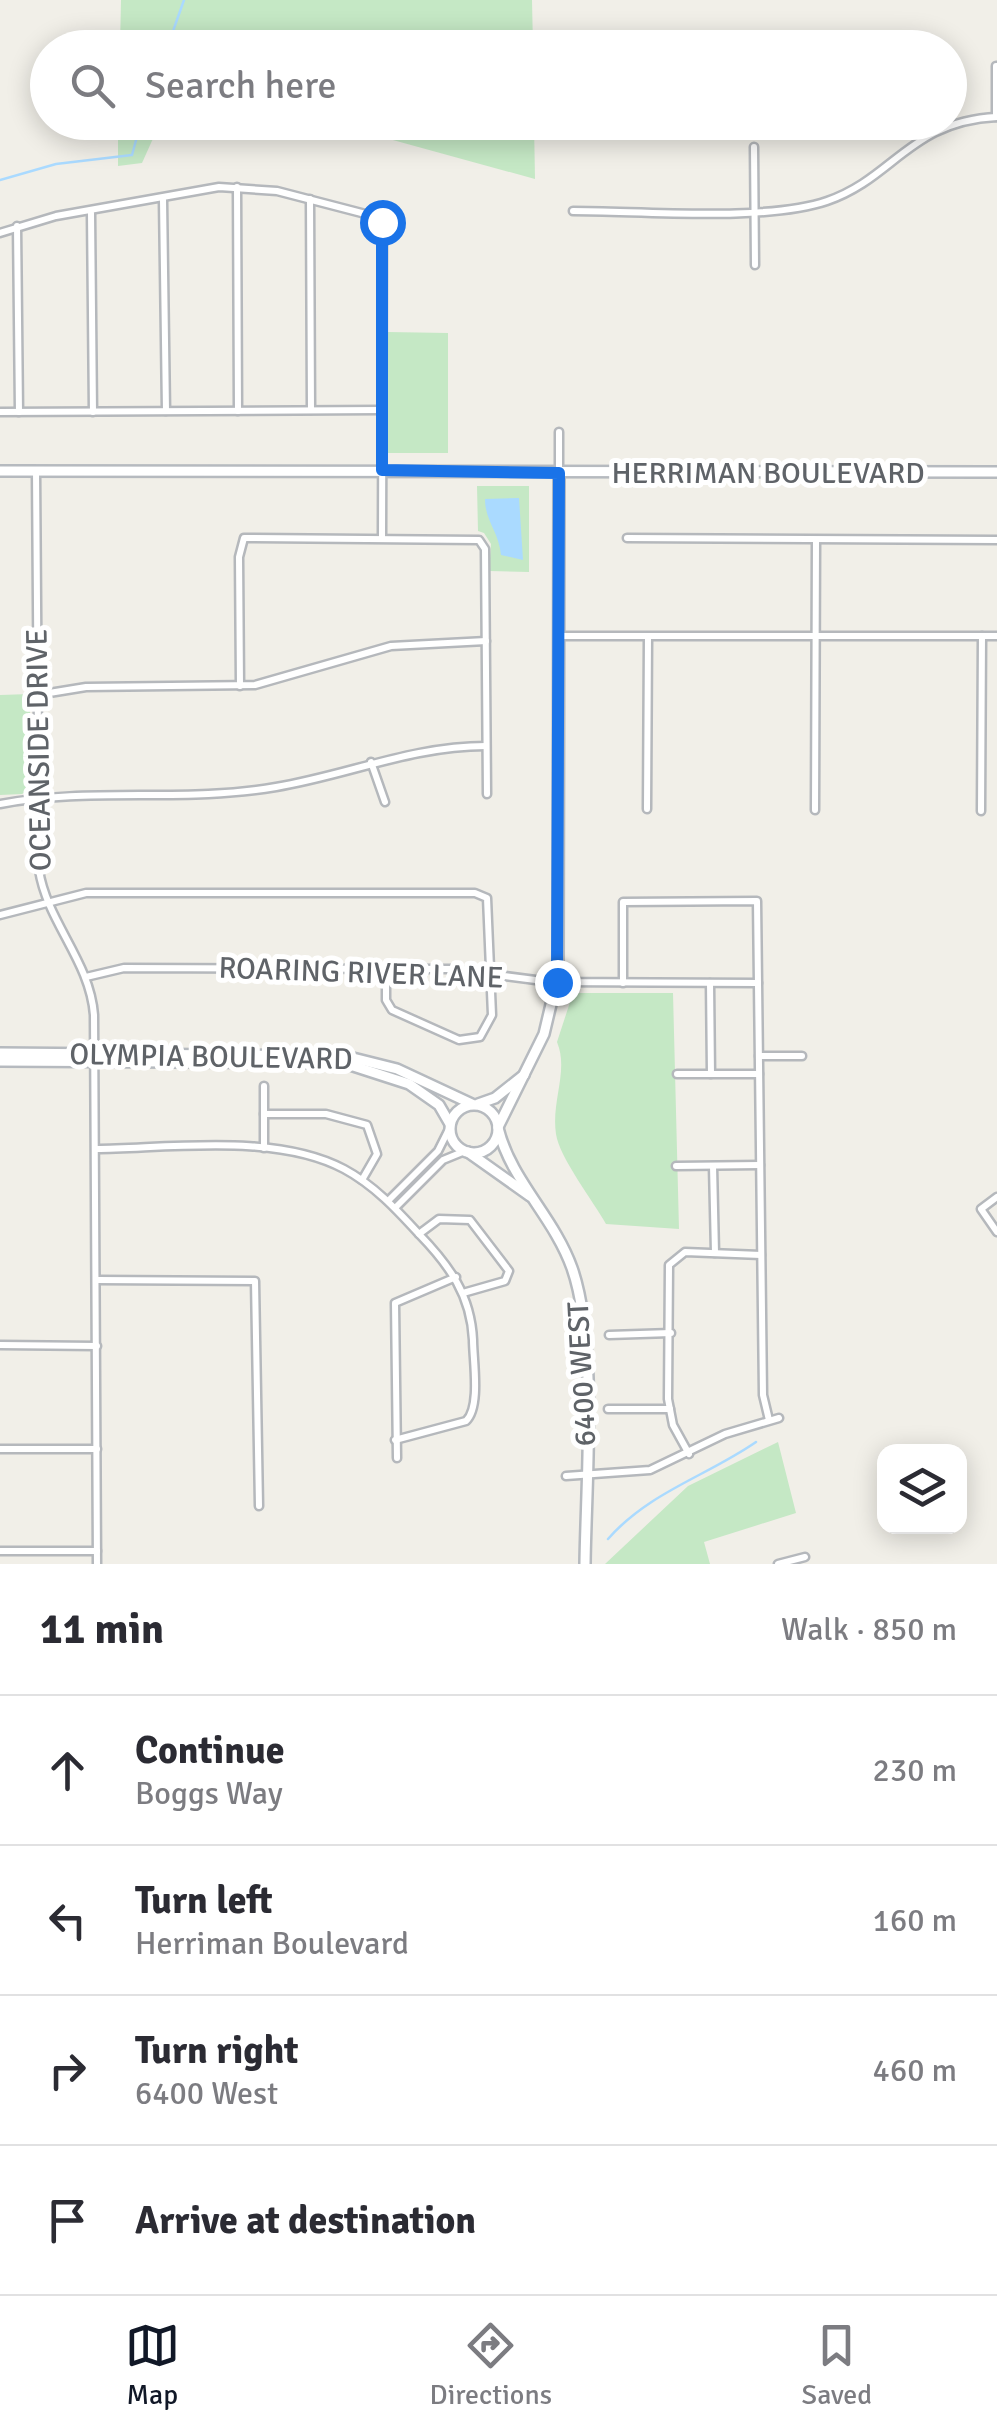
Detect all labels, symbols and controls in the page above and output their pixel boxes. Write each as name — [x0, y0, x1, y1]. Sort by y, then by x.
search box — [30, 30, 967, 140]
icon: search — [65, 58, 120, 113]
text: Search here — [145, 62, 337, 109]
route start — [360, 200, 406, 246]
street label: HERRIMAN BOULEVARD — [611, 455, 925, 492]
street label: OCEANSIDE DRIVE — [18, 628, 60, 872]
street label: ROARING RIVER LANE — [218, 950, 504, 996]
route end — [535, 960, 581, 1006]
street label: OLYMPIA BOULEVARD — [69, 1036, 353, 1078]
street label: 6400 WEST — [560, 1301, 604, 1447]
map controls — [877, 1444, 967, 1534]
button: layers — [877, 1444, 967, 1534]
text: 11 min — [40, 1604, 164, 1655]
text: Walk · 850 m — [781, 1610, 957, 1649]
text: Continue — [135, 1727, 285, 1774]
icon: ahead — [40, 1743, 95, 1798]
text: 230 m — [873, 1751, 957, 1790]
text: Boggs Way — [135, 1774, 283, 1813]
text: Turn left — [135, 1877, 273, 1924]
icon: left — [40, 1893, 95, 1948]
text: 160 m — [873, 1901, 957, 1940]
text: Herriman Boulevard — [135, 1924, 409, 1963]
text: Turn right — [135, 2027, 299, 2074]
icon: right — [40, 2043, 95, 2098]
text: 460 m — [873, 2051, 957, 2090]
text: 6400 West — [135, 2074, 278, 2113]
icon: arrive — [40, 2193, 95, 2248]
text: Arrive at destination — [135, 2197, 476, 2244]
tab: Map — [125, 2318, 180, 2412]
tab: Directions — [430, 2318, 552, 2412]
tab: Saved — [802, 2318, 872, 2412]

